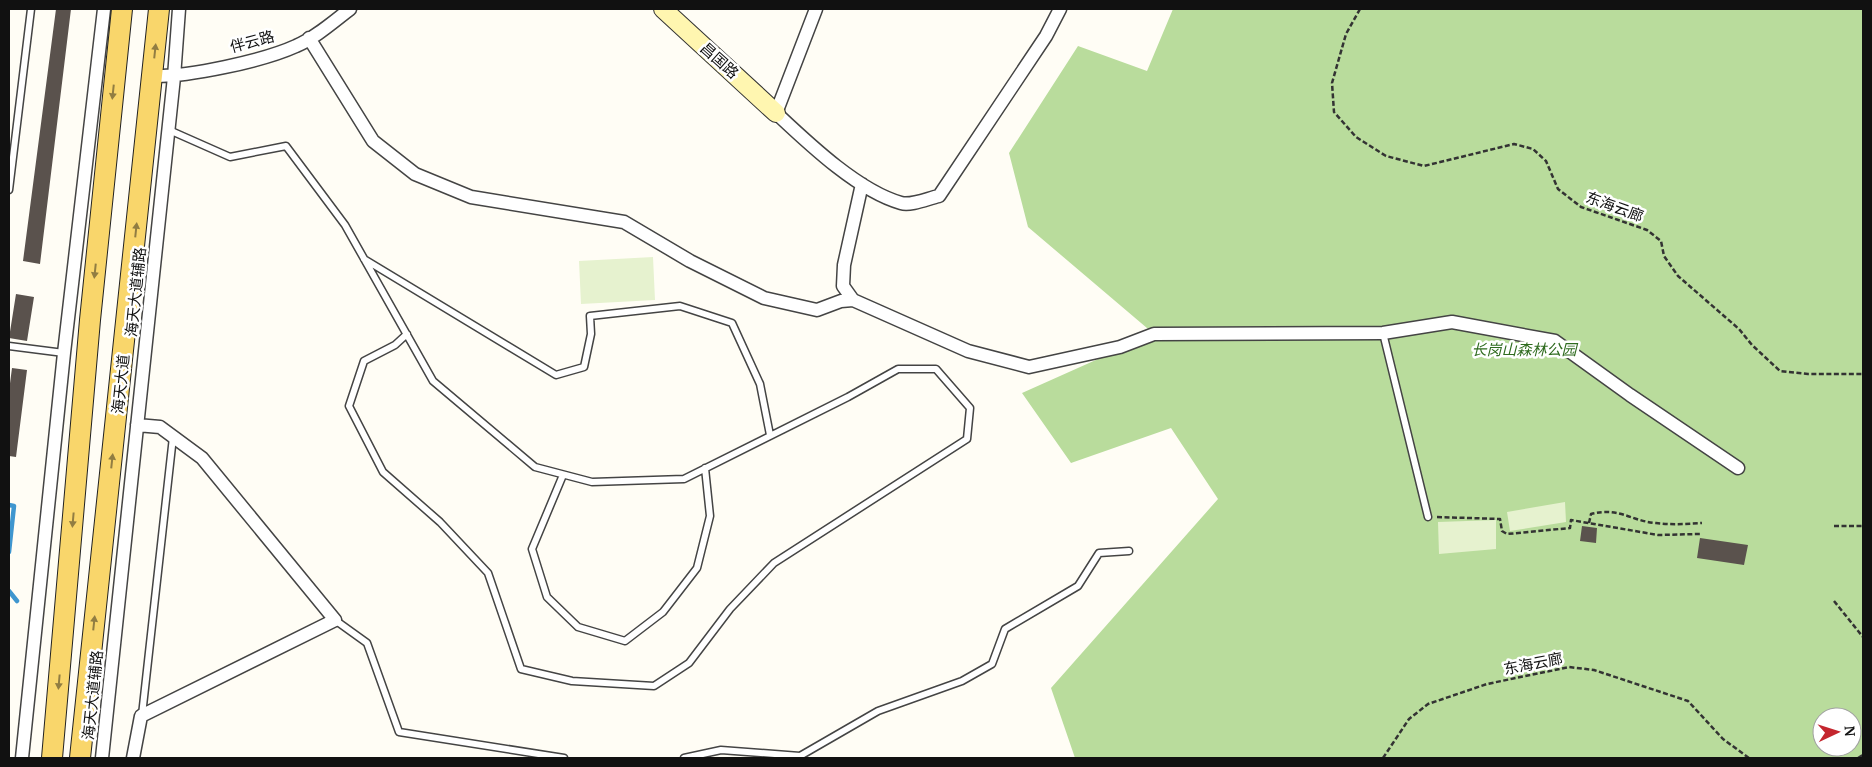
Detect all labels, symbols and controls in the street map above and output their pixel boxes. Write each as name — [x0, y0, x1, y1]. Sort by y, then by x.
street label: 伴云路 — [228, 26, 276, 56]
street label: 昌国路 — [697, 38, 743, 82]
one-way arrow — [151, 43, 159, 59]
one-way arrow — [109, 84, 117, 100]
street label: 东海云廊 — [1583, 186, 1647, 226]
one-way arrow — [132, 222, 140, 238]
street label: 海天大道辅路 — [120, 246, 150, 338]
one-way arrow — [91, 263, 99, 279]
park label: 长岗山森林公园 — [1471, 339, 1578, 359]
street label: 海天大道 — [107, 353, 133, 415]
one-way arrow — [108, 453, 116, 469]
one-way arrow — [69, 512, 77, 528]
one-way arrow — [91, 614, 99, 630]
street label: 东海云廊 — [1502, 647, 1564, 679]
street label: 海天大道辅路 — [77, 649, 107, 741]
one-way arrow — [55, 674, 63, 690]
north arrow — [1812, 707, 1862, 757]
text: N — [1841, 725, 1860, 737]

